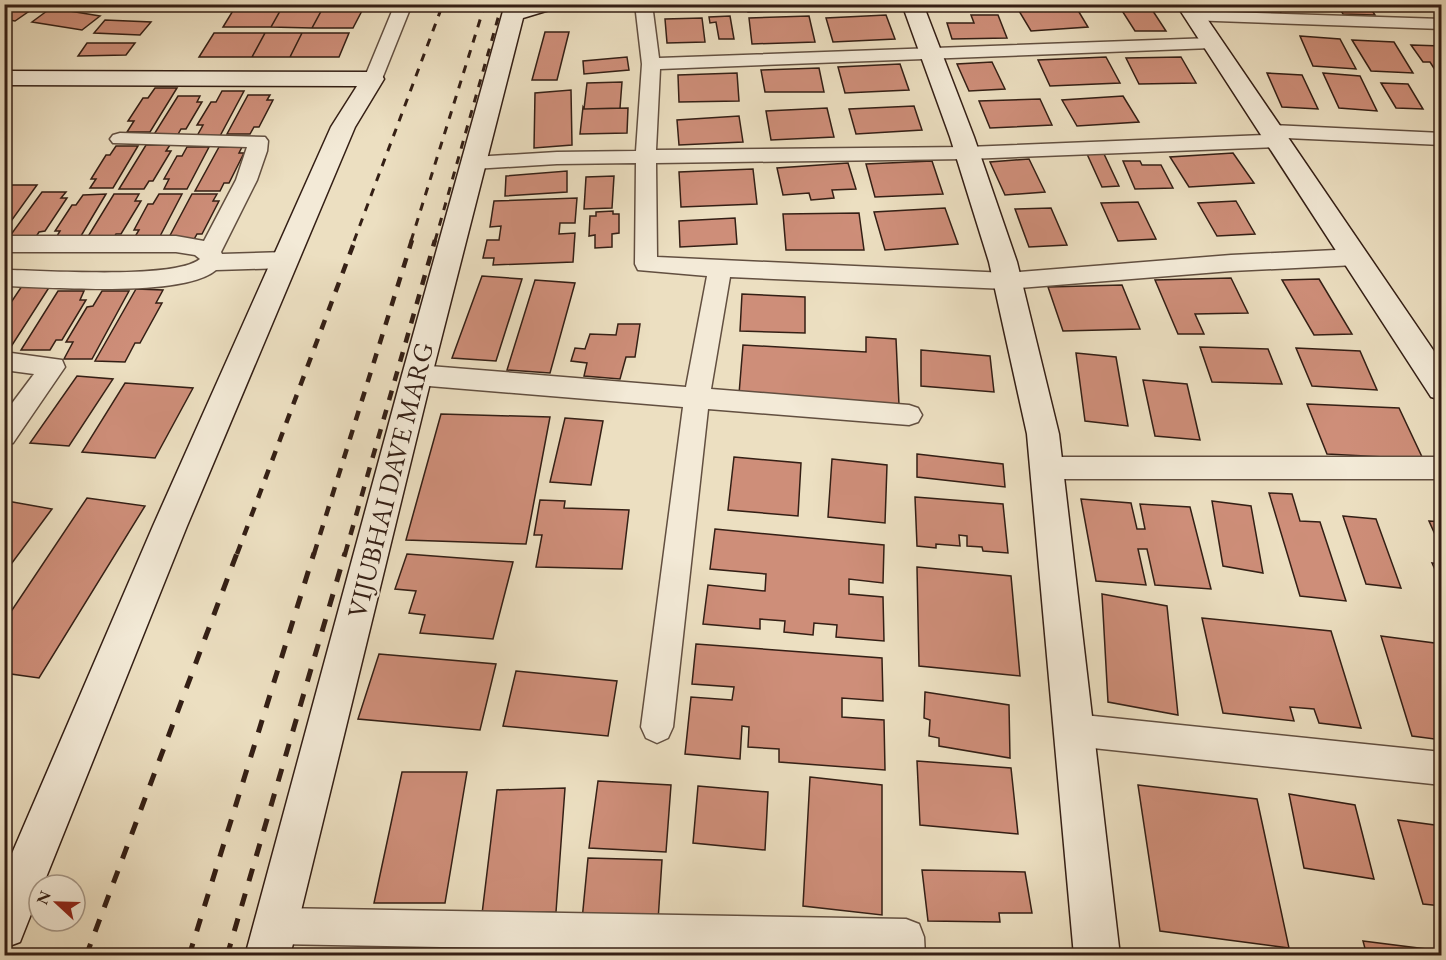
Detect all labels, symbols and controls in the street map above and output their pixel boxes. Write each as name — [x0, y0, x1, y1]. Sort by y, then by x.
street label: VIJUBHAI DAVE MARG — [339, 339, 441, 621]
north arrow — [27, 873, 87, 933]
text: N — [31, 888, 56, 908]

